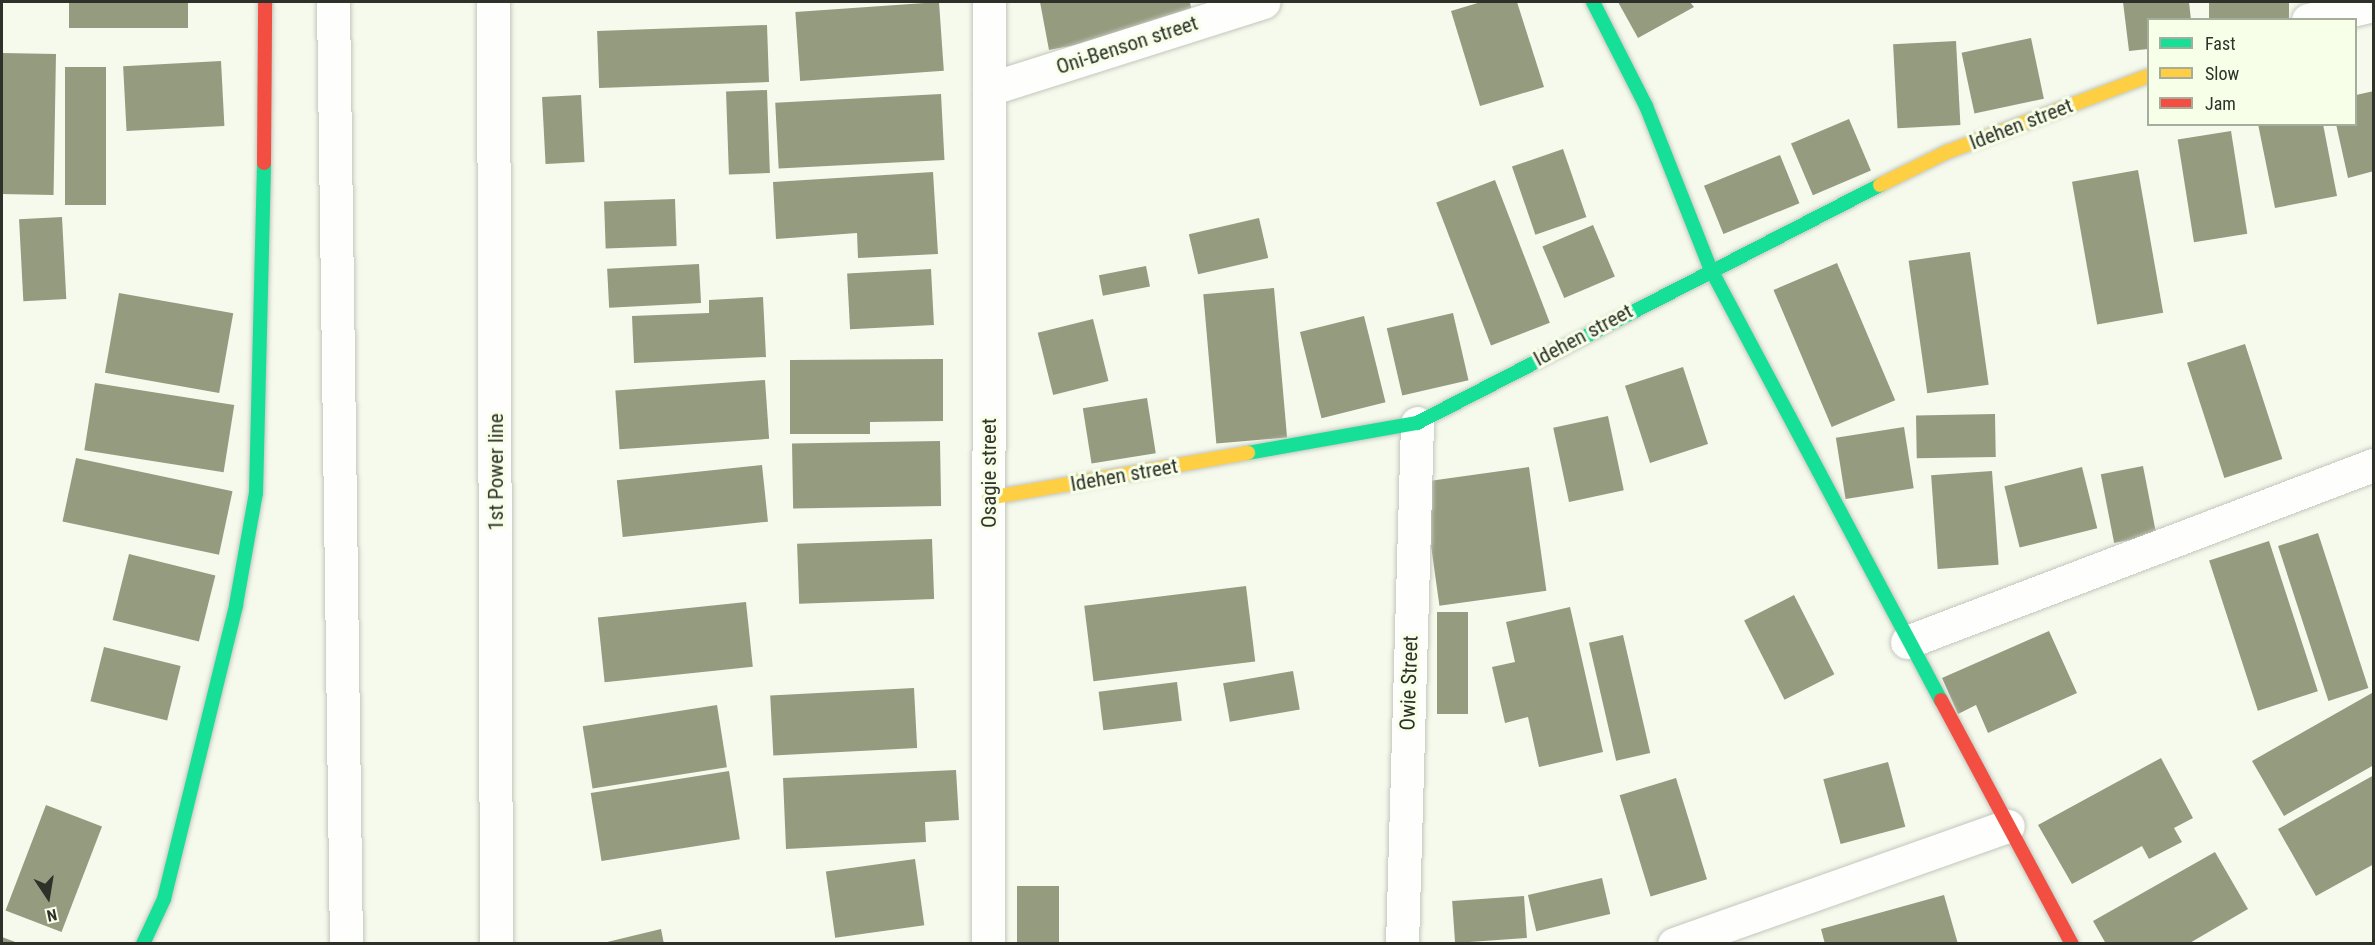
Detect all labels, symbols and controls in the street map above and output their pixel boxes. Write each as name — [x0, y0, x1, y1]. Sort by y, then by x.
street label: Oni-Benson street — [1053, 10, 1201, 80]
legend — [2147, 18, 2357, 126]
text: Fast — [2205, 33, 2236, 54]
text: Slow — [2205, 63, 2239, 84]
street label: Idehen street — [1966, 93, 2076, 155]
text: Jam — [2205, 93, 2236, 114]
street label: Idehen street — [1529, 298, 1637, 372]
street label: 1st Power line — [483, 413, 509, 531]
street label: Osagie street — [976, 418, 1002, 528]
street label: Idehen street — [1068, 453, 1180, 497]
street label: Owie Street — [1395, 635, 1423, 731]
north arrow — [18, 867, 78, 927]
text: N — [45, 905, 59, 925]

